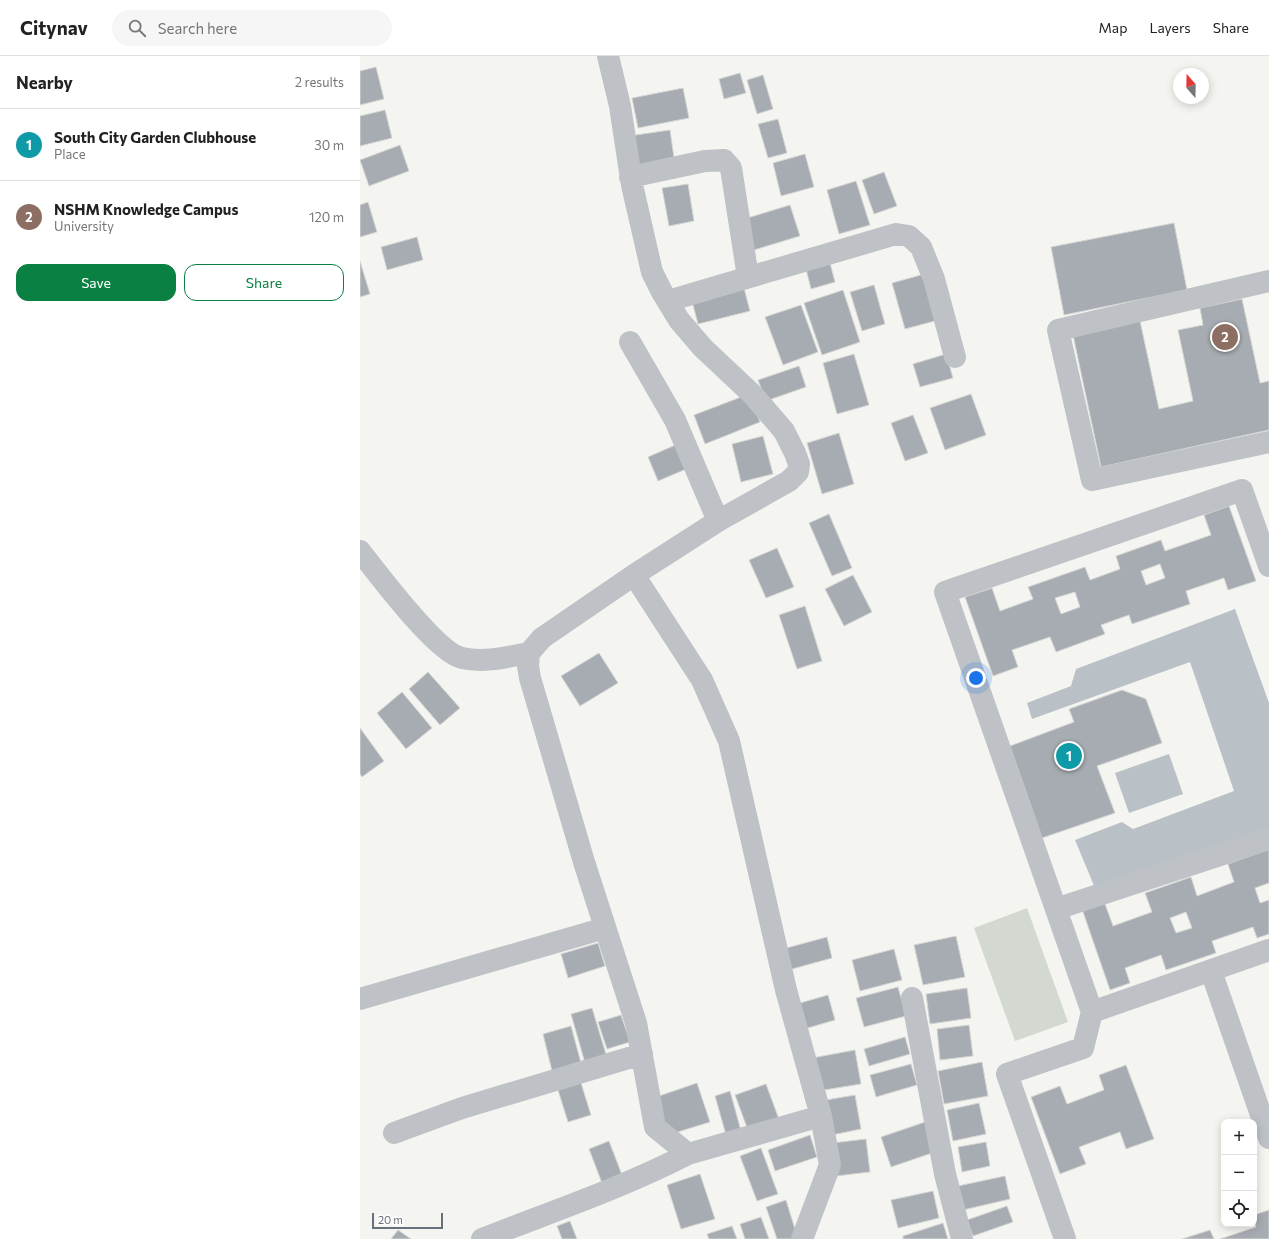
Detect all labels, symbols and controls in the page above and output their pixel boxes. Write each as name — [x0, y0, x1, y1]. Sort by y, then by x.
search box — [112, 10, 392, 46]
text: Citynav — [20, 16, 88, 39]
icon: search — [126, 17, 148, 39]
text: Search here — [158, 19, 237, 37]
text: Map — [1099, 19, 1127, 36]
text: Layers — [1149, 19, 1191, 36]
text: Share — [1213, 19, 1249, 36]
north arrow — [1173, 68, 1209, 104]
text: Nearby — [16, 72, 73, 93]
text: 2 results — [295, 74, 344, 90]
text: South City Garden Clubhouse — [54, 128, 256, 146]
text: 1 — [26, 137, 32, 153]
text: 30 m — [314, 137, 344, 153]
text: Place — [54, 146, 86, 162]
text: NSHM Knowledge Campus — [54, 200, 238, 218]
text: 2 — [25, 209, 33, 225]
text: 120 m — [309, 209, 344, 225]
text: University — [54, 218, 114, 234]
button: Save — [16, 264, 176, 301]
button: Share — [184, 264, 344, 301]
pin: 2 — [1212, 322, 1238, 352]
your location — [966, 668, 986, 688]
pin: 1 — [1056, 741, 1082, 771]
map controls — [1221, 1119, 1257, 1227]
button: + — [1221, 1119, 1257, 1155]
button: − — [1221, 1155, 1257, 1191]
button: locate — [1221, 1191, 1257, 1227]
scale bar — [372, 1211, 443, 1230]
text: 20 m — [378, 1213, 403, 1226]

